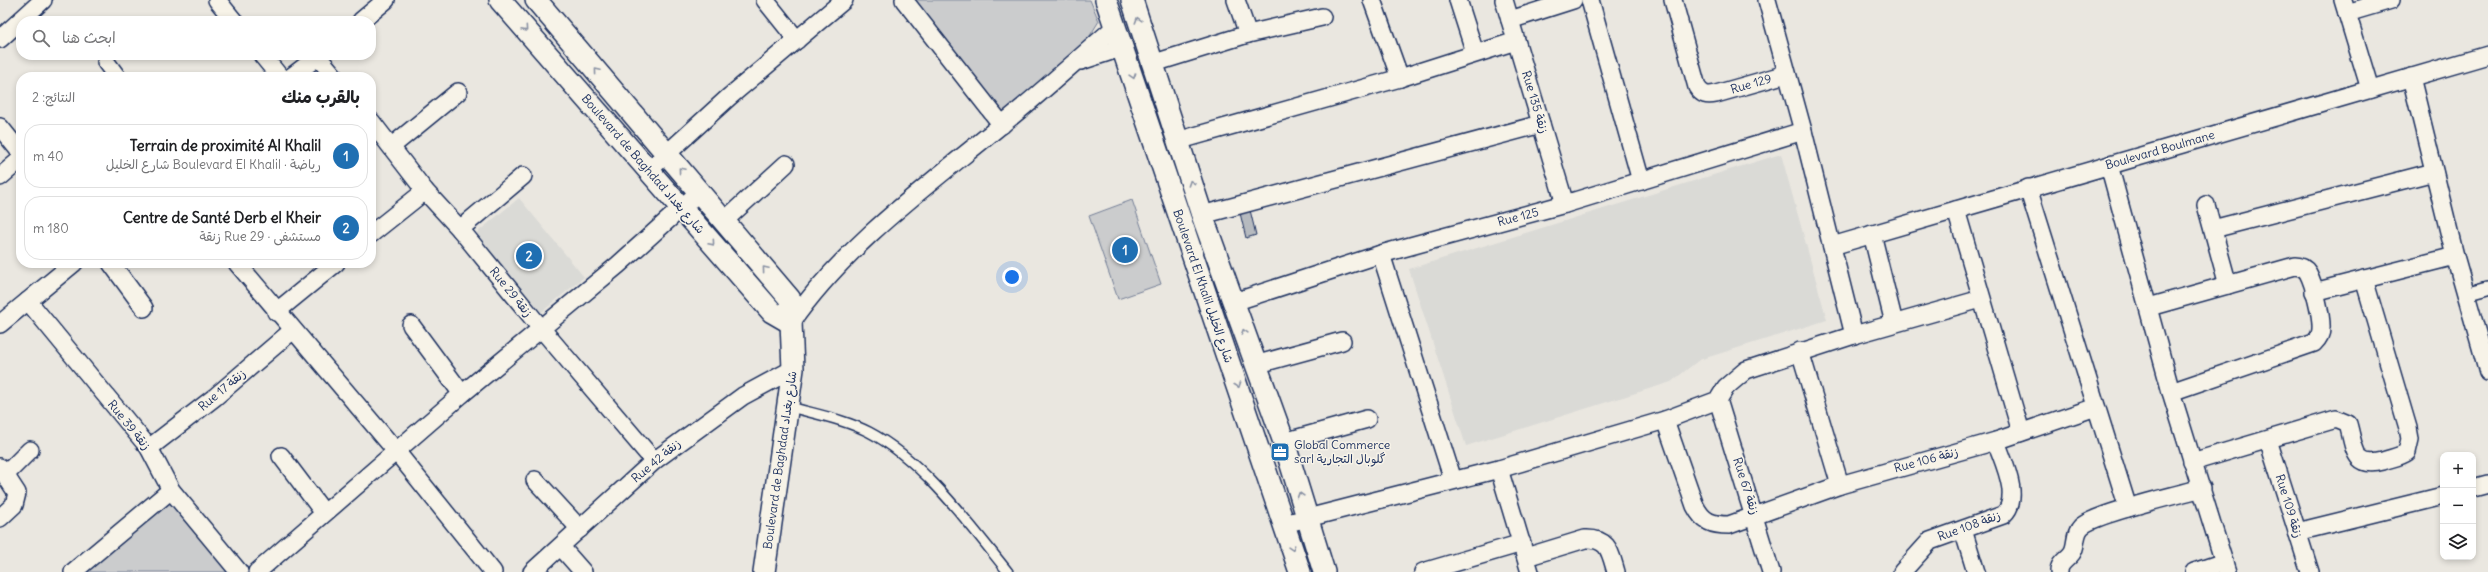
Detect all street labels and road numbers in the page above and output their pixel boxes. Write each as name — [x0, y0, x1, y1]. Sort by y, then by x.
street label: Rue 135 زنقة — [1519, 69, 1552, 135]
street label: Rue 129 — [1729, 70, 1773, 97]
street label: Boulevard de Baghdad شارع بغداد — [577, 91, 708, 238]
street label: Boulevard Boulmane — [2103, 127, 2216, 172]
street label: Rue 125 — [1496, 204, 1540, 229]
street label: Boulevard El Khalil شارع الخليل — [1168, 207, 1237, 365]
street label: Rue 29 زنقة — [487, 264, 536, 320]
street label: Rue 17 زنقة — [195, 366, 248, 414]
street label: Boulevard de Baghdad شارع بغداد — [760, 370, 801, 550]
street label: Rue 39 زنقة — [105, 397, 154, 453]
street label: Rue 42 زنقة — [628, 436, 683, 486]
street label: Rue 106 زنقة — [1892, 444, 1960, 475]
street label: Rue 67 زنقة — [1730, 455, 1763, 516]
street label: Rue 109 زنقة — [2273, 472, 2306, 540]
street label: Rue 108 زنقة — [1935, 507, 2002, 544]

